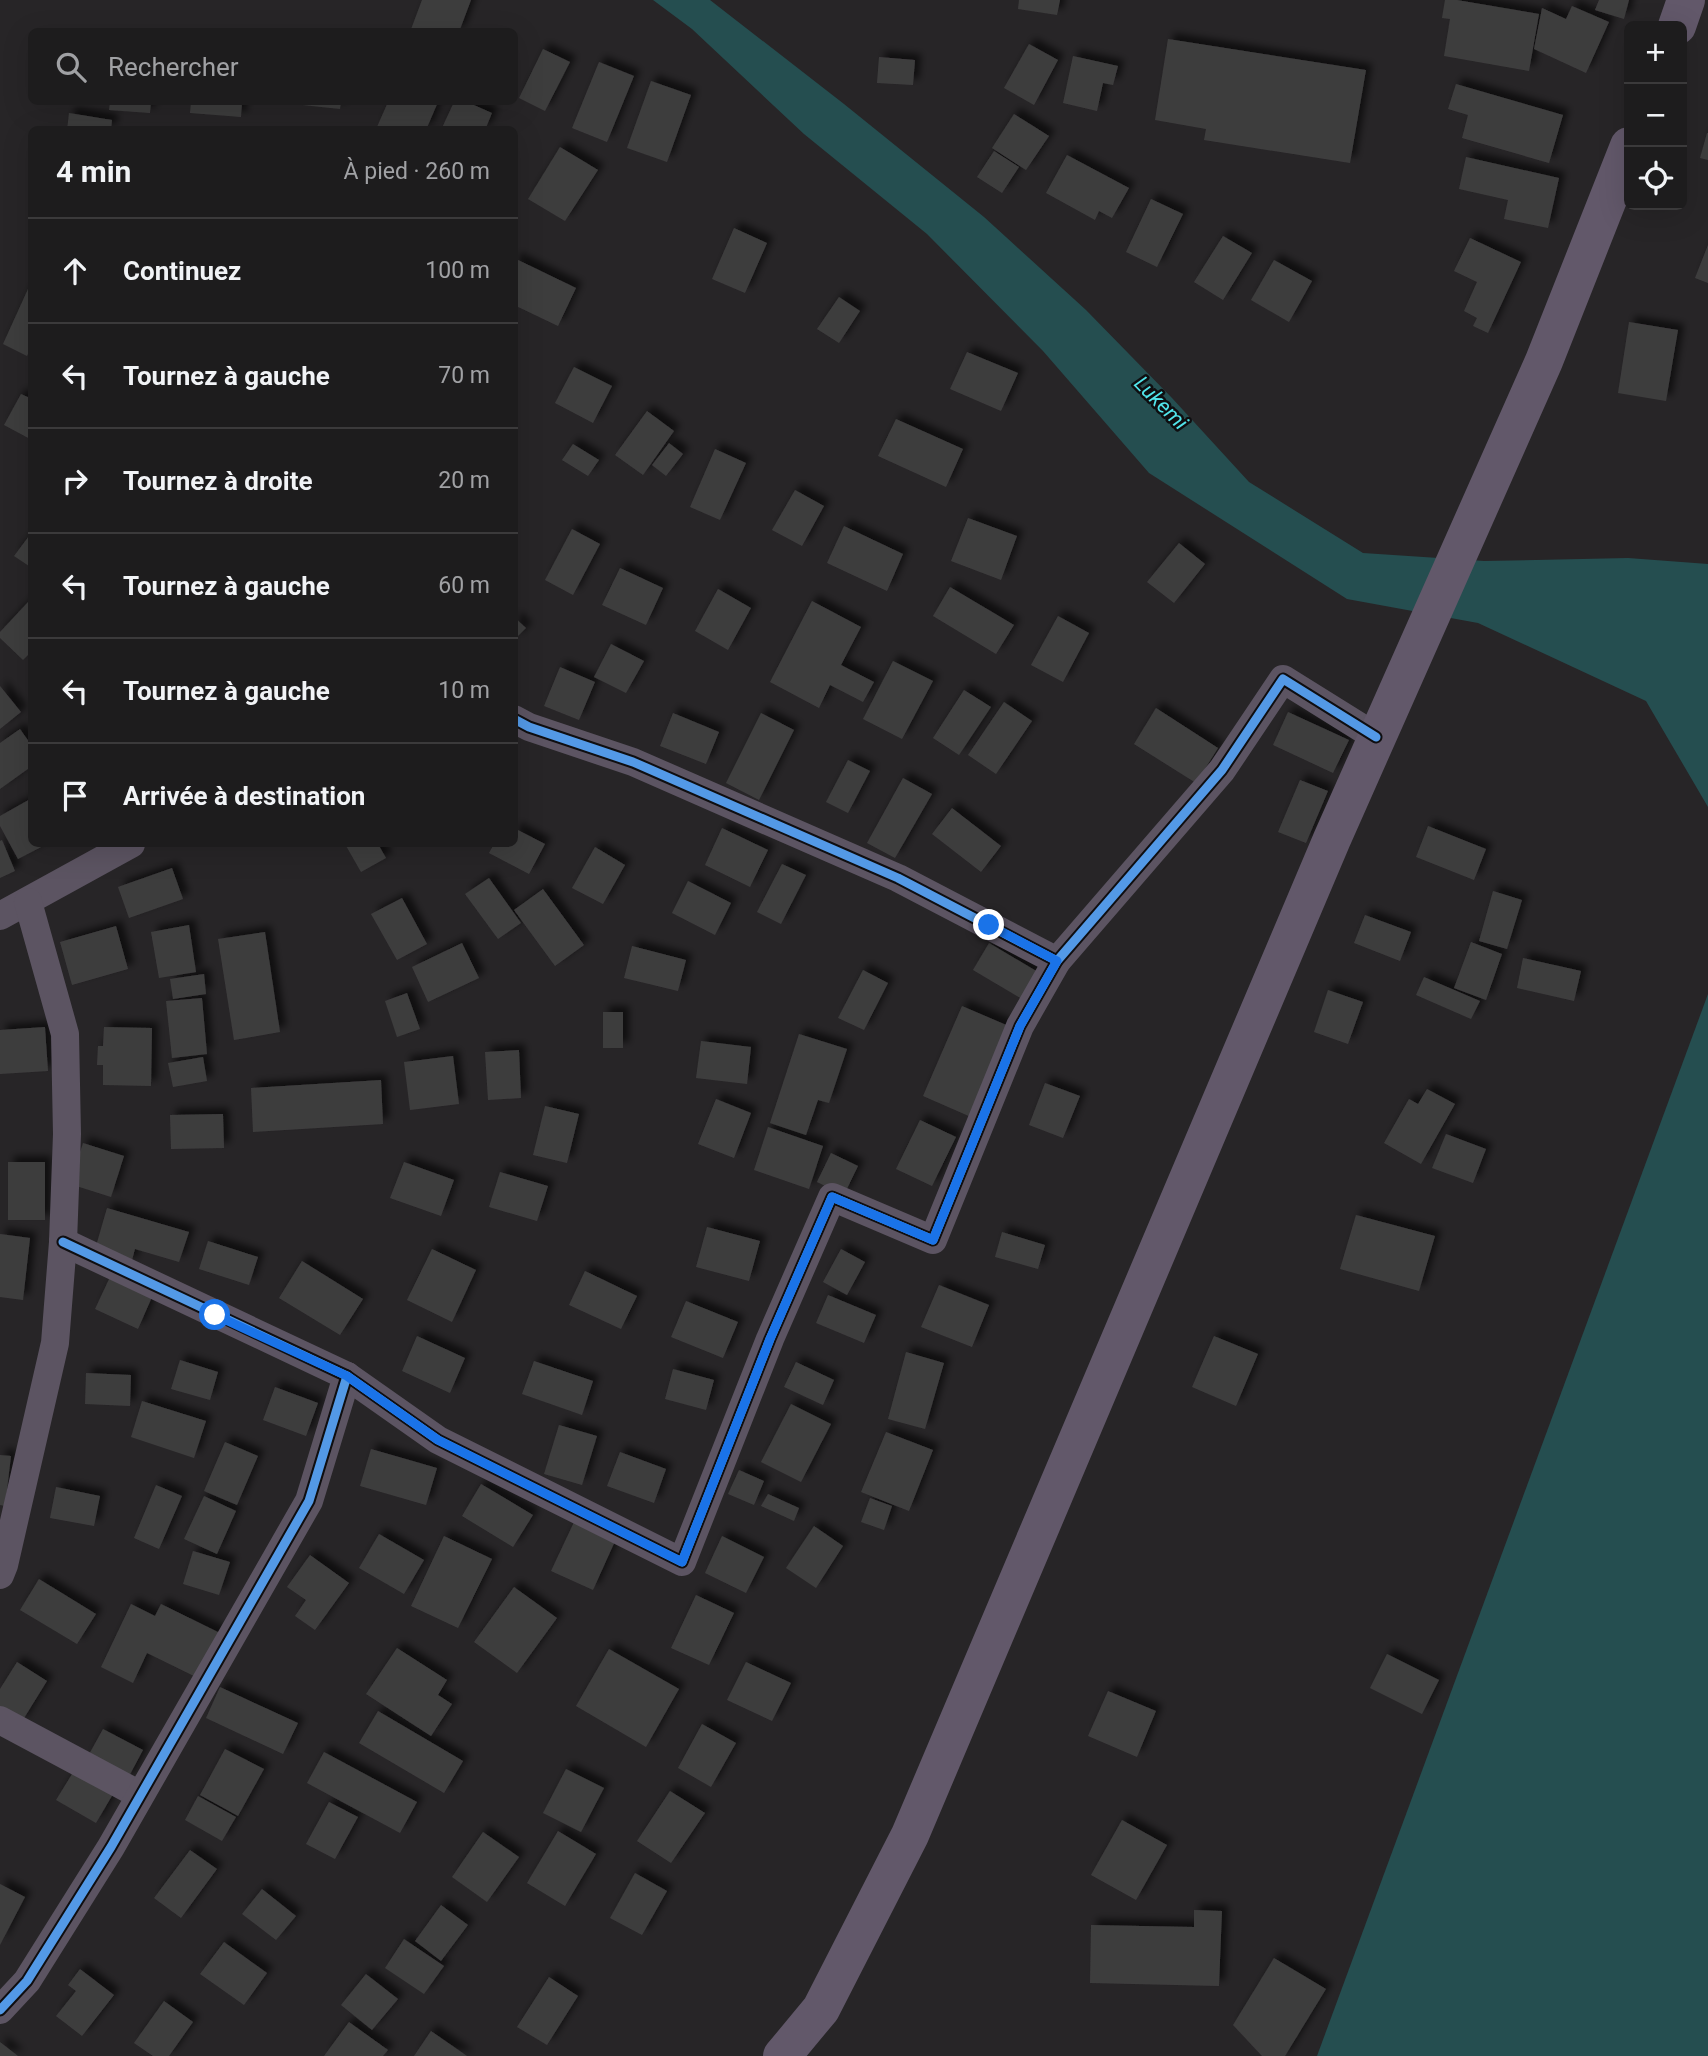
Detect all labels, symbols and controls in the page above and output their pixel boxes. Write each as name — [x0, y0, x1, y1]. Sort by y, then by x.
map controls — [1624, 21, 1687, 210]
button: + — [1624, 21, 1687, 84]
search box — [28, 28, 518, 105]
icon: search — [52, 48, 90, 86]
text: Rechercher — [108, 52, 239, 82]
button: − — [1624, 84, 1687, 147]
button: locate — [1624, 147, 1687, 210]
text: 4 min — [56, 154, 131, 189]
text: À pied · 260 m — [344, 158, 490, 185]
icon: ahead — [56, 252, 94, 290]
text: Continuez — [123, 256, 241, 286]
text: 100 m — [425, 257, 490, 284]
icon: left — [56, 357, 94, 395]
text: Tournez à gauche — [123, 361, 330, 391]
text: 70 m — [438, 362, 490, 389]
water label: Lukemi — [1129, 371, 1193, 435]
icon: right — [56, 462, 94, 500]
text: Tournez à droite — [123, 466, 313, 496]
text: 20 m — [438, 467, 490, 494]
icon: left — [56, 567, 94, 605]
text: Tournez à gauche — [123, 571, 330, 601]
text: 60 m — [438, 572, 490, 599]
icon: left — [56, 672, 94, 710]
text: Tournez à gauche — [123, 676, 330, 706]
text: 10 m — [438, 677, 490, 704]
icon: arrive — [56, 777, 94, 815]
text: Arrivée à destination — [123, 781, 365, 811]
route end — [973, 909, 1004, 940]
route start — [199, 1299, 230, 1330]

